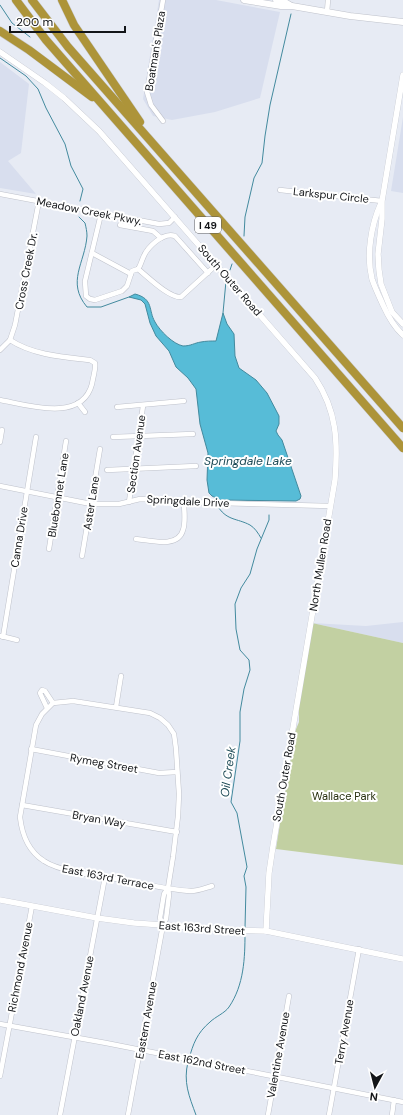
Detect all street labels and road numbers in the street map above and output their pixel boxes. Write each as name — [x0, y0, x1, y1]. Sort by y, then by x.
street label: Boatman's Plaza — [142, 10, 168, 92]
street label: Larkspur Circle — [292, 184, 370, 206]
street label: Meadow Creek Pkwy. — [35, 194, 143, 228]
road number: I 49 — [195, 217, 221, 233]
street label: Cross Creek Dr. — [12, 231, 40, 311]
street label: South Outer Road — [195, 241, 265, 319]
street label: Section Avenue — [124, 414, 148, 494]
street label: Bluebonnet Lane — [44, 452, 72, 538]
street label: Aster Lane — [80, 475, 102, 531]
street label: Springdale Drive — [146, 492, 230, 510]
street label: Canna Drive — [7, 506, 31, 568]
street label: North Mullen Road — [306, 518, 334, 612]
street label: South Outer Road — [269, 731, 299, 823]
street label: Rymeg Street — [69, 750, 139, 776]
street label: Bryan Way — [71, 807, 127, 831]
street label: East 163rd Terrace — [61, 861, 155, 893]
street label: East 163rd Street — [158, 918, 246, 938]
street label: Richmond Avenue — [4, 921, 36, 1013]
street label: Oakland Avenue — [67, 954, 97, 1038]
street label: Eastern Avenue — [132, 980, 160, 1060]
street label: Terry Avenue — [331, 998, 357, 1066]
street label: Valentine Avenue — [264, 1011, 292, 1099]
street label: East 162nd Street — [157, 1047, 247, 1077]

